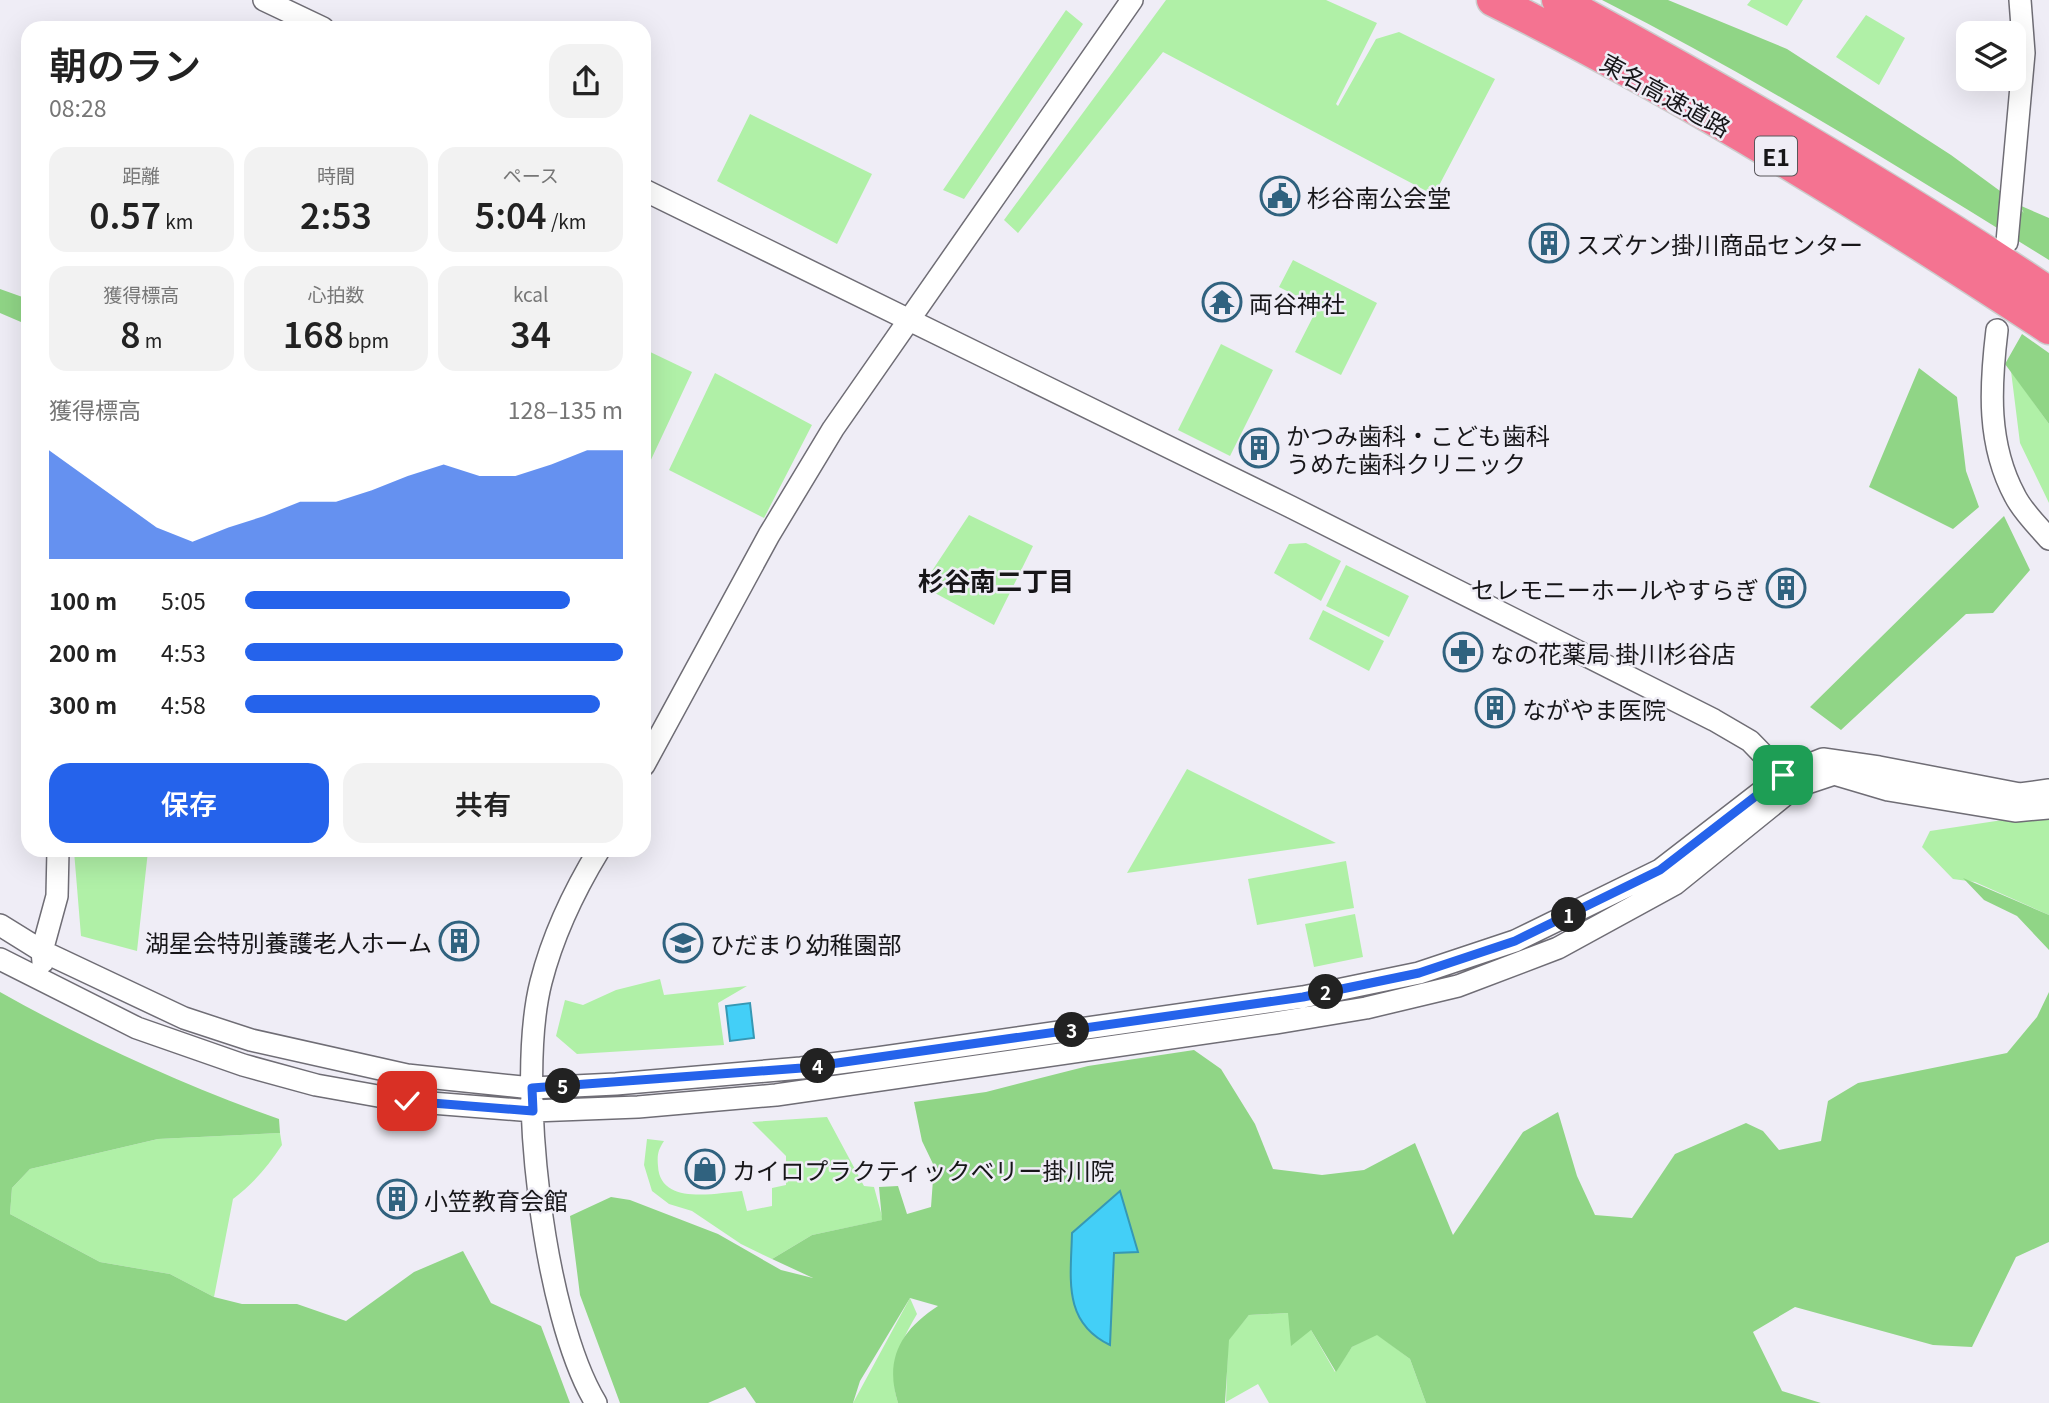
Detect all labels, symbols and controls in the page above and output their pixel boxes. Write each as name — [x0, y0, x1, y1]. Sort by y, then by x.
map controls — [1956, 21, 2026, 91]
button: layers — [1956, 21, 2026, 91]
text: 朝のラン — [49, 36, 201, 91]
button: share — [549, 44, 623, 118]
street label: 東名高速道路 — [1595, 44, 1737, 144]
text: 08:28 — [49, 90, 106, 124]
road number: E1 — [1755, 136, 1797, 176]
text: 距離 — [122, 161, 160, 188]
text: 時間 — [317, 161, 355, 188]
text: ペース — [503, 161, 559, 188]
public building icon: 杉谷南公会堂 — [1259, 175, 1301, 217]
place label: 杉谷南公会堂 — [1307, 179, 1451, 214]
text: 0.57 — [89, 188, 161, 239]
text: 2:53 — [300, 188, 372, 239]
text: 5:04 — [475, 188, 547, 239]
text: km — [161, 207, 193, 234]
text: /km — [547, 207, 586, 234]
building icon: スズケン掛川商品センター — [1528, 222, 1570, 264]
place label: スズケン掛川商品センター — [1576, 226, 1863, 261]
text: 獲得標高 — [103, 280, 179, 307]
text: 心拍数 — [307, 280, 365, 307]
text: kcal — [513, 280, 548, 307]
temple icon: 両谷神社 — [1201, 281, 1243, 323]
place label: 両谷神社 — [1249, 285, 1345, 320]
text: 8 — [120, 307, 141, 358]
text: 168 — [283, 307, 344, 358]
text: 34 — [510, 307, 551, 358]
text: m — [141, 326, 162, 353]
text: bpm — [344, 326, 389, 353]
text: 獲得標高 — [49, 392, 141, 426]
text: 128–135 m — [508, 392, 623, 426]
place label: かつみ歯科・こども歯科 うめた歯科クリニック — [1286, 417, 1550, 480]
building icon: かつみ歯科・こども歯科 うめた歯科クリニック — [1238, 427, 1280, 469]
district label: 杉谷南二丁目 — [918, 561, 1074, 598]
building icon: セレモニーホールやすらぎ — [1765, 567, 1807, 609]
place label: セレモニーホールやすらぎ — [1471, 571, 1759, 606]
text: 100 m — [49, 583, 117, 617]
text: 5:05 — [161, 583, 206, 617]
pharmacy icon: なの花薬局 掛川杉谷店 — [1442, 631, 1484, 673]
text: 200 m — [49, 635, 117, 669]
text: 4:53 — [161, 635, 206, 669]
place label: なの花薬局 掛川杉谷店 — [1490, 635, 1735, 670]
text: 300 m — [49, 687, 117, 721]
text: 4:58 — [161, 687, 206, 721]
building icon: ながやま医院 — [1474, 687, 1516, 729]
place label: ながやま医院 — [1522, 691, 1666, 726]
pin — [1753, 745, 1813, 805]
icon: arrive — [1764, 756, 1802, 794]
button: 保存 — [49, 763, 329, 843]
button: 共有 — [343, 763, 623, 843]
pin: 1 — [1552, 898, 1586, 932]
text: 1 — [1563, 901, 1574, 928]
building icon: 湖星会特別養護老人ホーム — [438, 920, 480, 962]
school or university icon: ひだまり幼稚園部 — [662, 922, 704, 964]
place label: 湖星会特別養護老人ホーム — [145, 924, 432, 959]
place label: ひだまり幼稚園部 — [710, 926, 902, 961]
pin: 2 — [1308, 974, 1344, 1010]
text: 2 — [1320, 978, 1331, 1005]
pin: 3 — [1054, 1012, 1090, 1048]
text: 3 — [1066, 1016, 1077, 1043]
pin: 4 — [800, 1048, 836, 1084]
text: 4 — [812, 1052, 823, 1079]
pin: 5 — [546, 1068, 580, 1104]
pin — [377, 1071, 437, 1131]
text: 5 — [557, 1072, 568, 1099]
icon: check — [388, 1082, 426, 1120]
shop icon: カイロプラクティックベリー掛川院 — [684, 1148, 726, 1190]
place label: カイロプラクティックベリー掛川院 — [732, 1152, 1115, 1187]
building icon: 小笠教育会館 — [376, 1178, 418, 1220]
place label: 小笠教育会館 — [424, 1182, 568, 1217]

